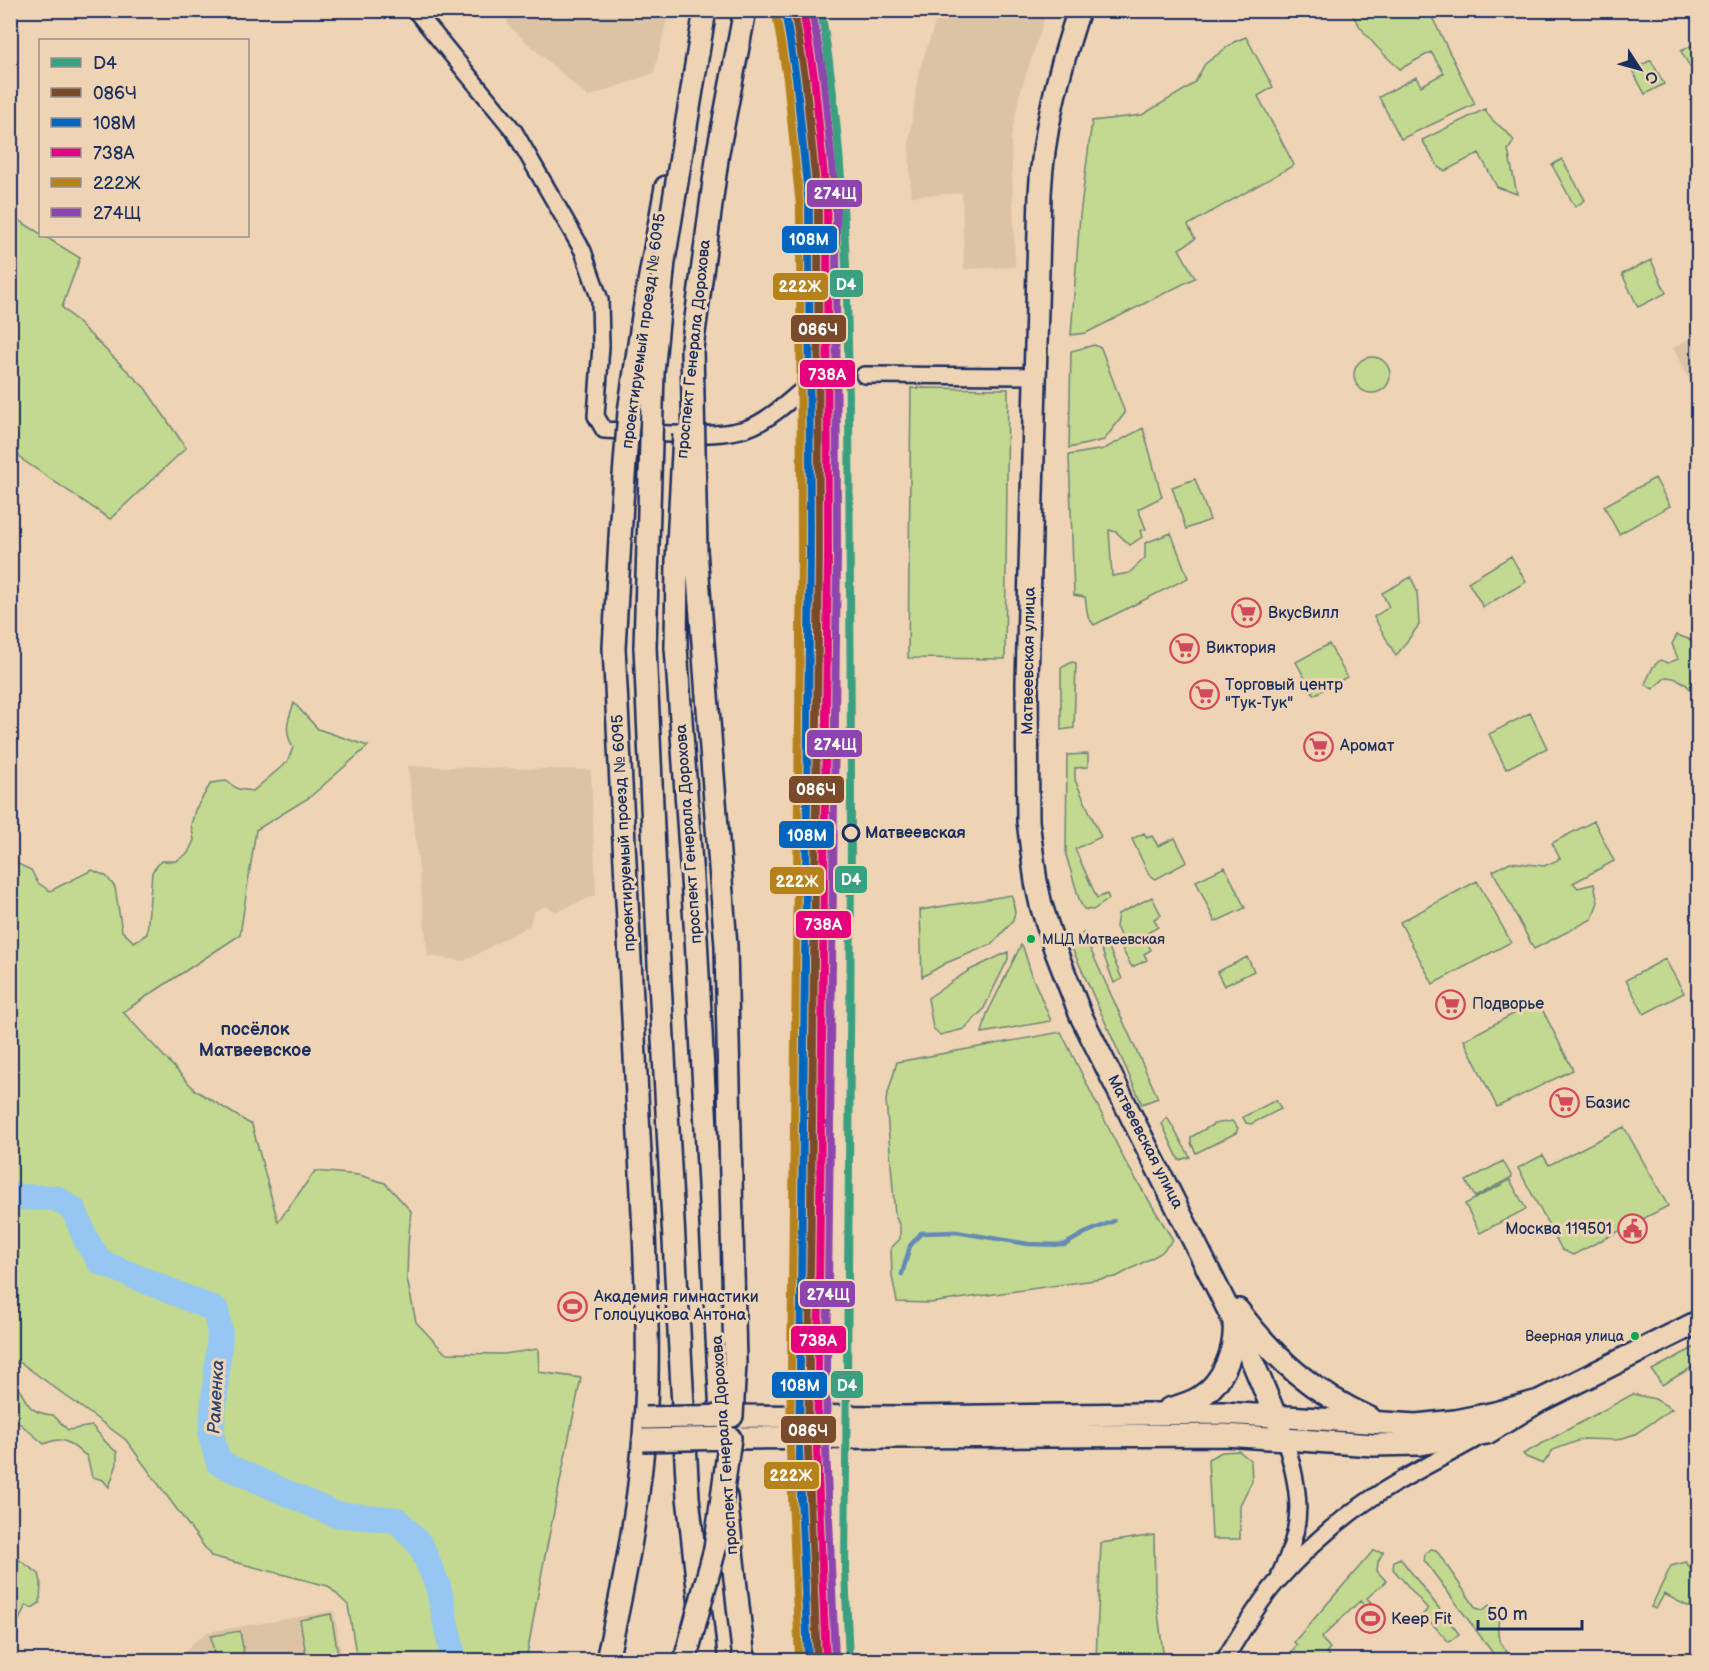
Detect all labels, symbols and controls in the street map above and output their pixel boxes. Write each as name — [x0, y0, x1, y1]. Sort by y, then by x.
legend — [39, 39, 249, 237]
north arrow — [1610, 39, 1670, 99]
text: D4 — [93, 53, 117, 74]
text: С — [1640, 67, 1662, 87]
text: 086Ч — [93, 83, 137, 104]
text: 108М — [93, 113, 136, 134]
text: 738А — [93, 143, 134, 164]
text: 222Ж — [93, 173, 141, 194]
line badge: 274Щ — [806, 179, 863, 208]
text: 274Щ — [814, 185, 857, 204]
text: 274Щ — [93, 203, 141, 224]
street label: проектируемый проезд № 6095 — [618, 212, 670, 450]
line badge: 108М — [781, 225, 838, 254]
text: 108М — [789, 231, 829, 250]
street label: проспект Генерала Дорохова — [673, 238, 715, 459]
line badge: D4 — [829, 269, 864, 298]
line badge: 222Ж — [772, 272, 829, 301]
text: D4 — [836, 276, 857, 295]
text: 222Ж — [779, 278, 822, 297]
line badge: 086Ч — [790, 314, 847, 343]
text: 086Ч — [798, 321, 838, 340]
line badge: 738А — [799, 359, 856, 388]
text: 738А — [808, 366, 847, 385]
street label: Матвеевская улица — [1018, 586, 1040, 735]
supermarket icon: ВкусВилл — [1231, 597, 1263, 629]
place label: ВкусВилл — [1268, 604, 1339, 623]
supermarket icon: Виктория — [1169, 632, 1201, 664]
place label: Виктория — [1206, 639, 1276, 658]
place label: Торговый центр "Тук-Тук" — [1225, 676, 1343, 713]
supermarket icon: Торговый центр "Тук-Тук" — [1188, 678, 1220, 710]
street label: проектируемый проезд № 6095 — [608, 714, 640, 952]
street label: проспект Генерала Дорохова — [672, 723, 706, 944]
line badge: 274Щ — [806, 729, 863, 758]
supermarket icon: Аромат — [1303, 730, 1335, 762]
text: 274Щ — [814, 736, 857, 755]
place label: Аромат — [1339, 737, 1395, 756]
line badge: 086Ч — [788, 775, 845, 804]
text: 086Ч — [796, 781, 836, 800]
line badge: 108М — [778, 820, 835, 849]
marker: Матвеевская — [842, 824, 860, 842]
place label: Матвеевская — [865, 824, 966, 843]
text: 108М — [787, 827, 827, 846]
line badge: D4 — [834, 865, 868, 894]
line badge: 222Ж — [769, 866, 825, 895]
text: D4 — [841, 871, 862, 890]
text: 222Ж — [776, 873, 819, 892]
line badge: 738А — [795, 910, 852, 939]
text: 738А — [804, 916, 843, 935]
place label: МЦД Матвеевская — [1042, 931, 1165, 948]
marker: МЦД Матвеевская — [1025, 933, 1037, 945]
supermarket icon: Подворье — [1435, 988, 1467, 1020]
place label: Подворье — [1472, 995, 1544, 1014]
district label: посёлок Матвеевское — [199, 1019, 311, 1061]
street label: Матвеевская улица — [1103, 1072, 1187, 1213]
supermarket icon: Базис — [1548, 1087, 1580, 1119]
place label: Базис — [1585, 1094, 1630, 1113]
public building icon: Москва 119501 — [1617, 1213, 1649, 1245]
place label: Москва 119501 — [1505, 1220, 1612, 1239]
line badge: 274Щ — [799, 1280, 856, 1308]
text: 274Щ — [807, 1286, 850, 1305]
place label: Академия гимнастики Голоцуцкова Антона — [593, 1288, 759, 1325]
sports icon: Академия гимнастики Голоцуцкова Антона — [557, 1290, 589, 1322]
line badge: 738А — [790, 1325, 847, 1354]
place label: Веерная улица — [1525, 1328, 1625, 1345]
marker: Веерная улица — [1629, 1330, 1641, 1342]
text: 738А — [799, 1332, 838, 1351]
street label: проспект Генерала Дорохова — [708, 1334, 742, 1555]
water label: Раменка — [204, 1359, 228, 1435]
line badge: D4 — [830, 1370, 864, 1399]
line badge: 108М — [771, 1371, 828, 1399]
text: 108М — [780, 1377, 820, 1396]
text: D4 — [837, 1377, 858, 1396]
line badge: 086Ч — [780, 1415, 837, 1444]
text: 086Ч — [788, 1422, 828, 1441]
line badge: 222Ж — [763, 1461, 820, 1490]
text: 222Ж — [770, 1467, 813, 1486]
scale bar — [1478, 1593, 1582, 1631]
sports icon: Keep Fit — [1354, 1603, 1386, 1635]
text: 50 m — [1487, 1604, 1528, 1625]
place label: Keep Fit — [1391, 1610, 1452, 1629]

